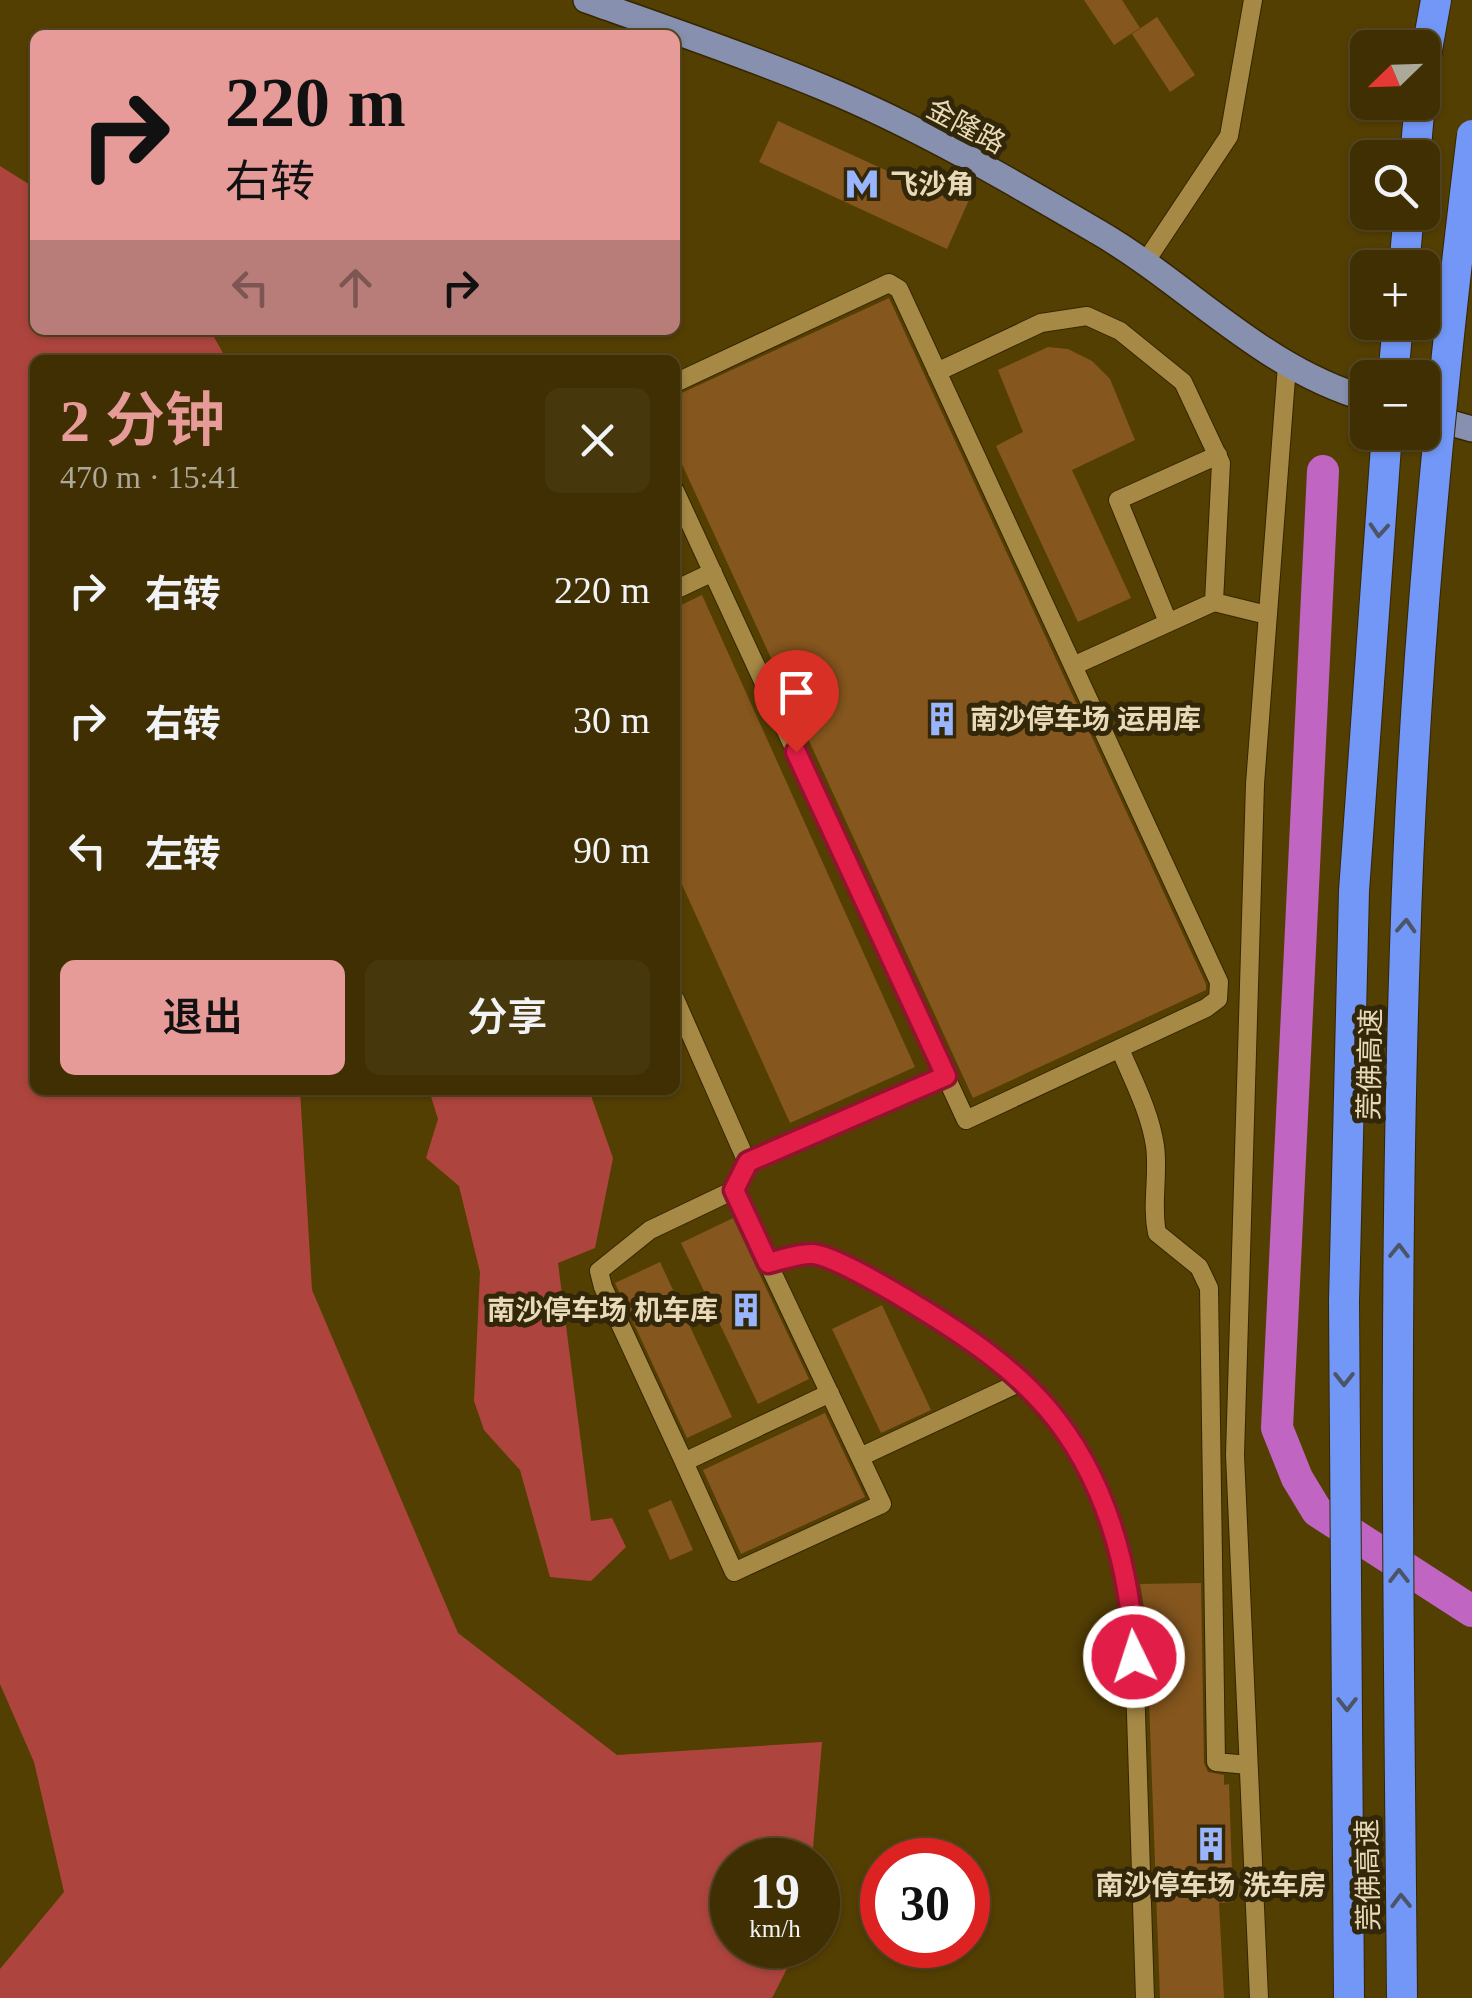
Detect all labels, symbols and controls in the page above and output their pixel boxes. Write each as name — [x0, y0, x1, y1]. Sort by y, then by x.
north arrow — [1350, 30, 1440, 120]
map controls — [1350, 30, 1440, 450]
text: 220 m — [225, 64, 406, 141]
icon: right — [60, 70, 190, 200]
street label: 金隆路 — [922, 93, 1010, 159]
button: search — [1350, 140, 1440, 230]
text: 右转 — [225, 157, 315, 207]
metro station icon: 飞沙角 — [843, 165, 881, 203]
place label: 飞沙角 — [890, 169, 974, 200]
button: + — [1350, 250, 1440, 340]
icon: left — [223, 260, 278, 315]
icon: ahead — [328, 260, 383, 315]
icon: right — [433, 260, 488, 315]
button: − — [1350, 360, 1440, 450]
text: 2 分钟 — [60, 388, 225, 454]
button: close — [545, 388, 650, 493]
text: 470 m · 15:41 — [60, 459, 240, 495]
one-way arrow — [1369, 522, 1390, 538]
icon: right — [60, 563, 115, 618]
text: 220 m — [554, 569, 650, 611]
text: 右转 — [145, 573, 221, 615]
pin — [754, 650, 839, 753]
icon: arrive — [769, 665, 824, 720]
icon: right — [60, 693, 115, 748]
text: 30 m — [573, 699, 650, 741]
building icon: 南沙停车场 运用库 — [923, 700, 961, 738]
text: 右转 — [145, 703, 221, 745]
place label: 南沙停车场 运用库 — [970, 704, 1201, 735]
icon: left — [60, 823, 115, 878]
text: 90 m — [573, 829, 650, 871]
text: 左转 — [145, 833, 221, 875]
one-way arrow — [1395, 917, 1416, 933]
button: 退出 — [60, 960, 345, 1075]
button: 分享 — [365, 960, 650, 1075]
street label: 莞佛高速 — [1354, 1008, 1386, 1120]
one-way arrow — [1388, 1242, 1409, 1258]
building icon: 南沙停车场 机车库 — [727, 1291, 765, 1329]
place label: 南沙停车场 机车库 — [487, 1295, 718, 1326]
one-way arrow — [1333, 1372, 1355, 1387]
one-way arrow — [1388, 1567, 1409, 1583]
position arrow — [1082, 1605, 1186, 1709]
one-way arrow — [1336, 1696, 1358, 1712]
street label: 莞佛高速 — [1352, 1819, 1384, 1931]
building icon: 南沙停车场 洗车房 — [1192, 1825, 1230, 1863]
speed limit sign: 30 — [860, 1838, 990, 1968]
text: 19 — [750, 1863, 800, 1919]
place label: 南沙停车场 洗车房 — [1095, 1870, 1327, 1901]
one-way arrow — [1390, 1892, 1412, 1908]
text: km/h — [749, 1915, 801, 1942]

